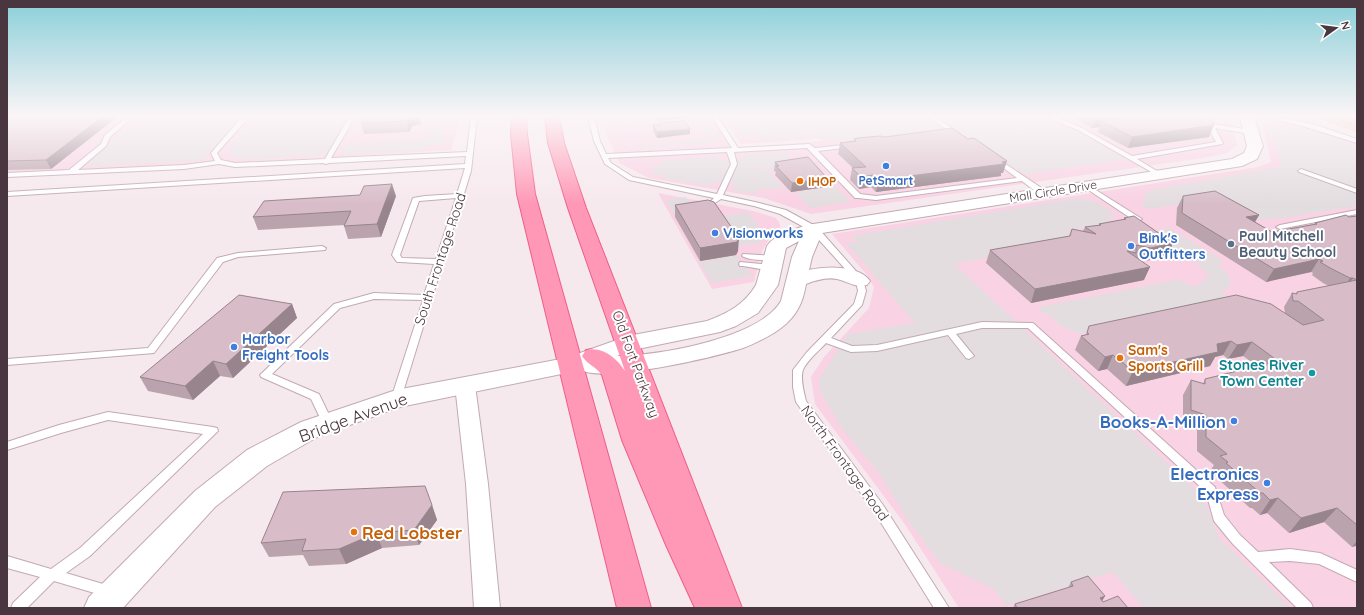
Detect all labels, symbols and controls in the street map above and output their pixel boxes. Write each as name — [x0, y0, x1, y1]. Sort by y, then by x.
north arrow — [1316, 8, 1356, 48]
text: N — [1338, 20, 1353, 31]
marker: PetSmart — [881, 161, 891, 171]
place label: PetSmart — [859, 173, 914, 188]
place label: IHOP — [808, 174, 836, 189]
marker: IHOP — [795, 176, 805, 186]
street label: Mall Circle Drive — [1008, 177, 1098, 205]
street label: South Frontage Road — [410, 190, 470, 328]
place label: Visionworks — [723, 224, 803, 242]
place label: Paul Mitchell Beauty School — [1239, 227, 1336, 261]
marker: Visionworks — [710, 228, 720, 238]
place label: Bink's Outfitters — [1139, 229, 1206, 263]
marker: Paul Mitchell Beauty School — [1226, 239, 1236, 249]
marker: Bink's Outfitters — [1126, 241, 1136, 251]
street label: Old Fort Parkway — [608, 308, 664, 420]
place label: Harbor Freight Tools — [242, 330, 329, 364]
place label: Sam's Sports Grill — [1128, 341, 1203, 375]
marker: Harbor Freight Tools — [229, 342, 239, 352]
marker: Sam's Sports Grill — [1115, 353, 1125, 363]
place label: Stones River Town Center — [1219, 356, 1304, 390]
marker: Stones River Town Center — [1307, 368, 1317, 378]
street label: Bridge Avenue — [296, 388, 410, 446]
street label: North Frontage Road — [797, 402, 893, 524]
place label: Books-A-Million — [1100, 411, 1226, 432]
marker: Books-A-Million — [1229, 416, 1239, 426]
place label: Electronics Express — [1170, 463, 1259, 504]
marker: Electronics Express — [1262, 478, 1272, 488]
place label: Red Lobster — [362, 522, 463, 543]
marker: Red Lobster — [349, 527, 359, 537]

